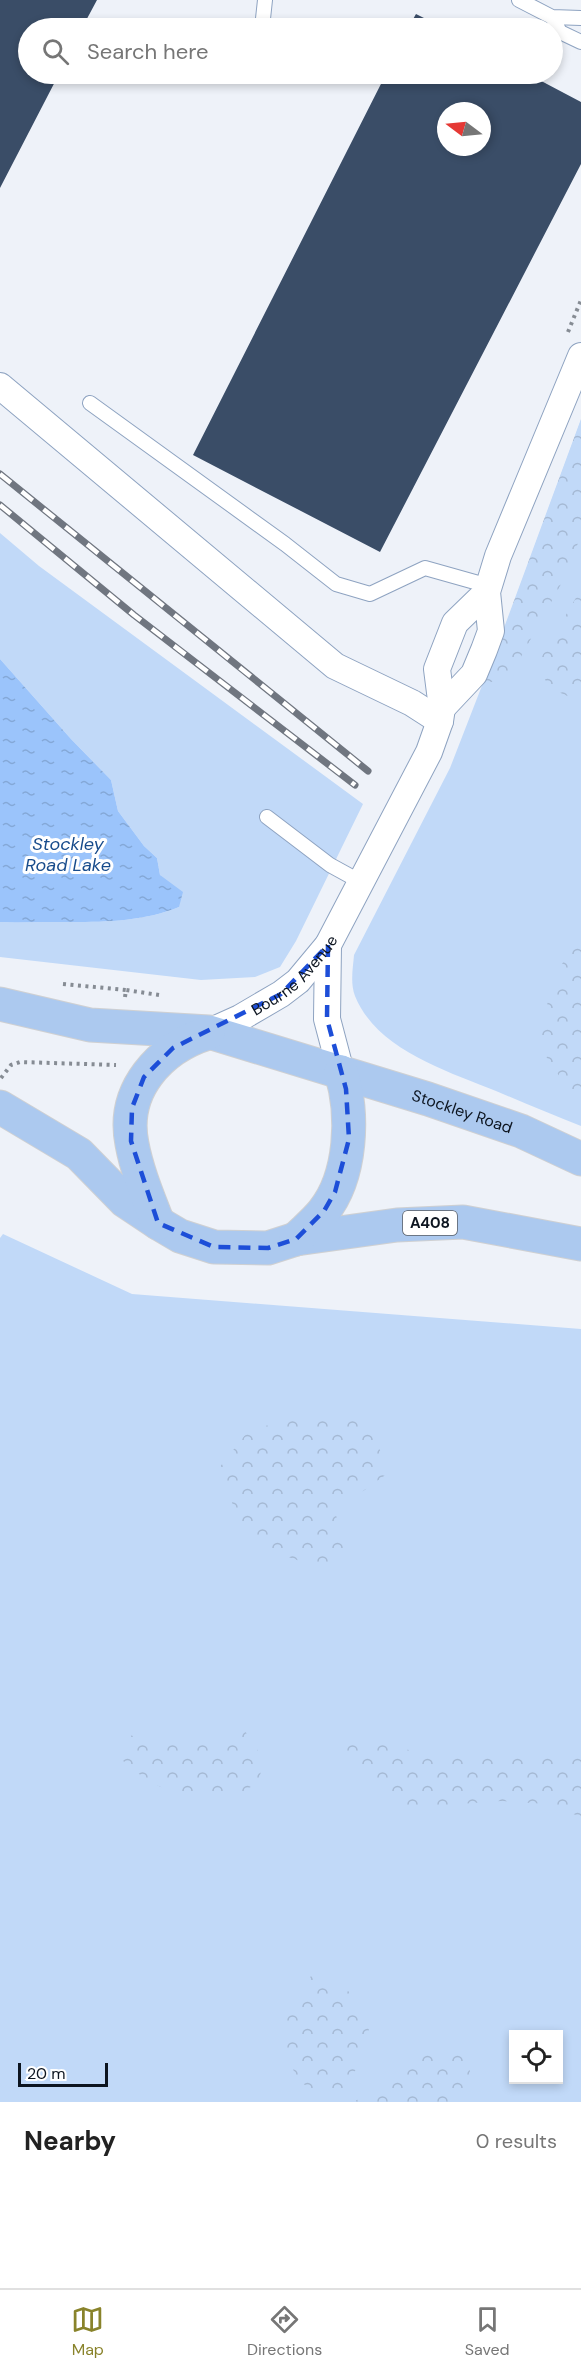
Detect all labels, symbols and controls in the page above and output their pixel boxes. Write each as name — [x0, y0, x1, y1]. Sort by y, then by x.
search box — [18, 18, 563, 84]
icon: search — [39, 35, 72, 68]
text: Search here — [87, 37, 208, 66]
north arrow — [437, 102, 491, 156]
water label: Stockley Road Lake — [25, 832, 111, 877]
street label: Bourne Avenue — [247, 932, 342, 1020]
street label: Stockley Road — [409, 1085, 515, 1138]
road number: A408 — [403, 1211, 457, 1235]
map controls — [509, 2030, 563, 2084]
button: locate — [509, 2030, 563, 2084]
scale bar — [18, 2060, 108, 2088]
text: 20 m — [27, 2063, 66, 2084]
text: Nearby — [24, 2124, 116, 2158]
text: 0 results — [476, 2128, 557, 2154]
tab: Map — [71, 2303, 104, 2360]
tab: Directions — [247, 2303, 322, 2360]
tab: Saved — [465, 2303, 510, 2360]

